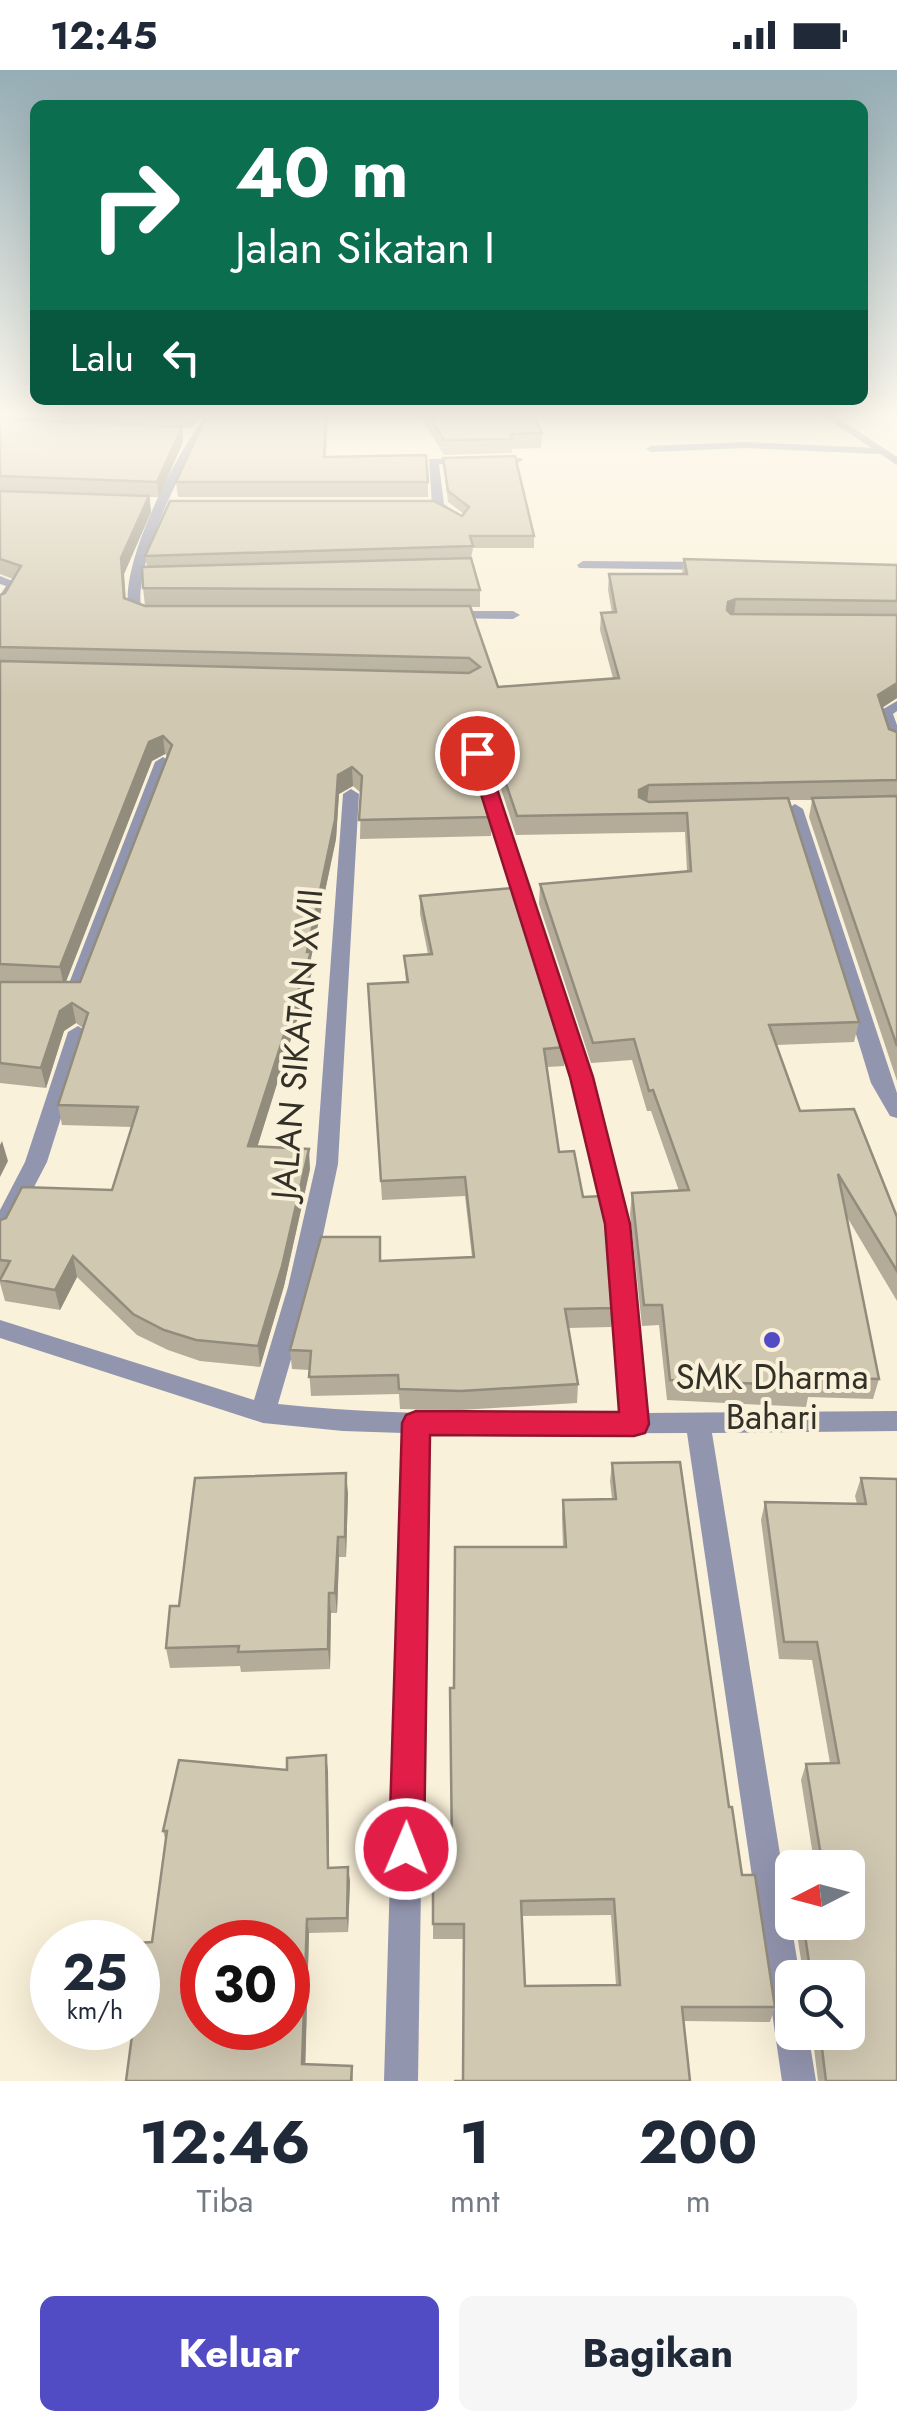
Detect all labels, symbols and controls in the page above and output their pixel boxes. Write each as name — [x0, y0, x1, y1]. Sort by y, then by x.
text: 12:45 — [50, 8, 158, 63]
text: 40 m — [235, 122, 409, 223]
icon: right — [70, 140, 200, 270]
text: Jalan Sikatan I — [235, 215, 495, 280]
text: Lalu — [70, 330, 134, 385]
icon: left — [154, 330, 209, 385]
pin — [435, 711, 520, 796]
icon: arrive — [450, 726, 505, 781]
street label: JALAN SIKATAN XVII — [258, 887, 335, 1205]
marker: SMK Dharma Bahari — [761, 1329, 783, 1351]
place label: SMK Dharma Bahari — [676, 1352, 868, 1442]
position arrow — [354, 1797, 458, 1901]
north arrow — [775, 1850, 865, 1940]
map controls — [775, 1850, 865, 2050]
speed limit sign: 30 — [180, 1920, 310, 2050]
text: 25 — [62, 1936, 128, 2009]
button: search — [775, 1960, 865, 2050]
text: km/h — [67, 1992, 123, 2028]
text: 12:46 — [139, 2099, 311, 2186]
text: 1 — [459, 2099, 490, 2186]
text: 200 — [639, 2099, 758, 2186]
text: Tiba — [197, 2178, 253, 2224]
text: mnt — [450, 2178, 499, 2224]
text: m — [686, 2178, 711, 2224]
button: Keluar — [40, 2296, 439, 2411]
button: Bagikan — [459, 2296, 857, 2411]

